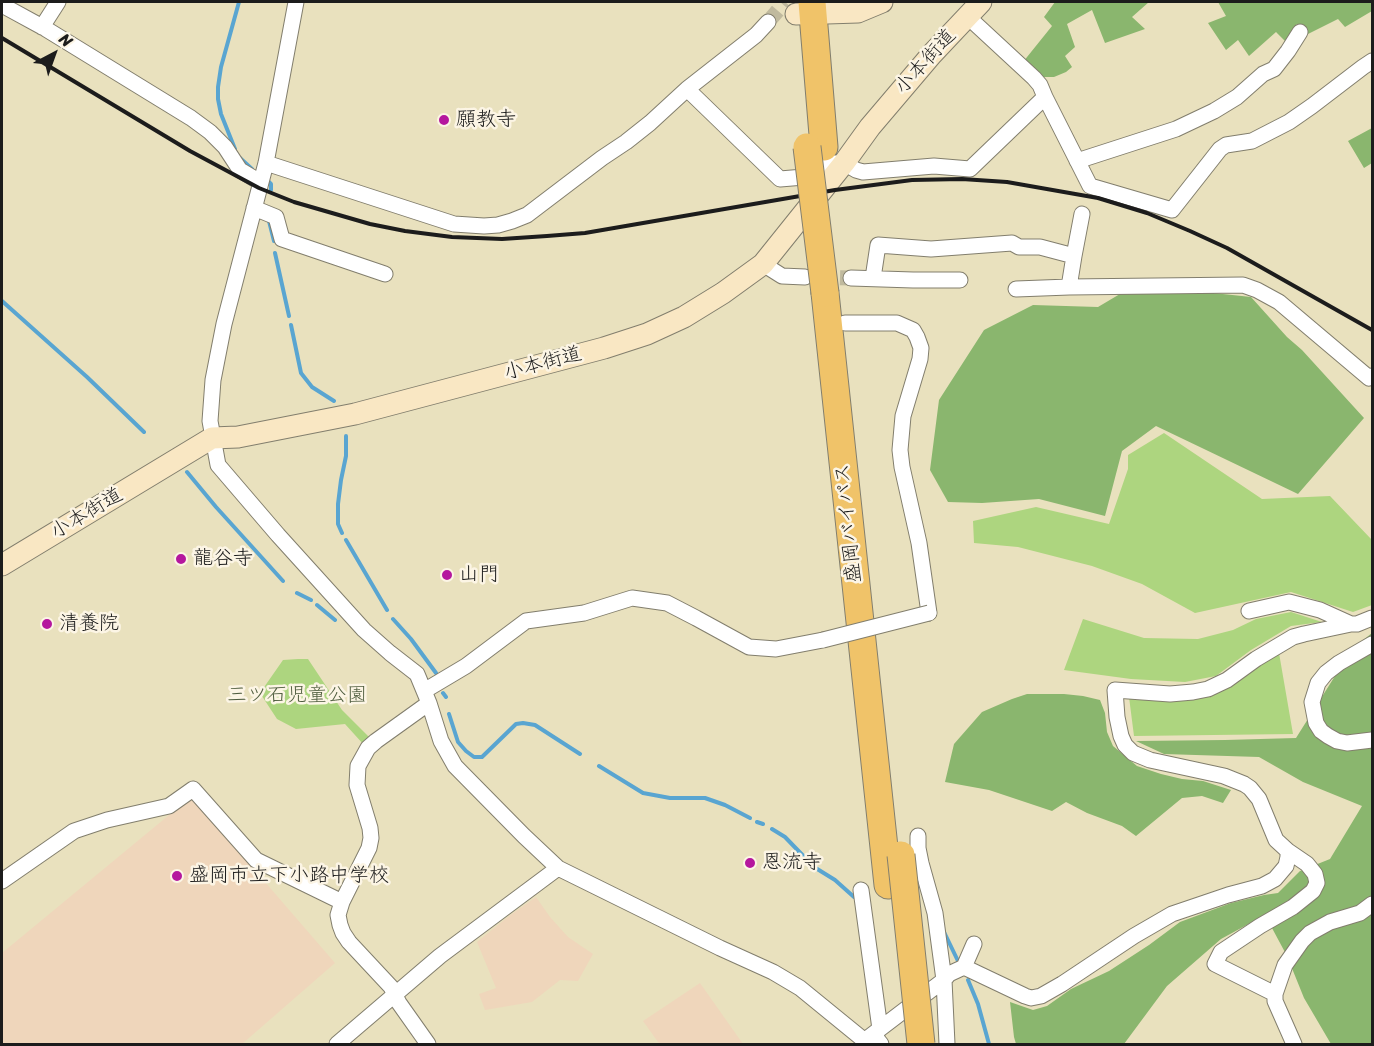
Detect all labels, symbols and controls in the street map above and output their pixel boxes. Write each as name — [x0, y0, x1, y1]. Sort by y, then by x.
north arrow — [24, 24, 84, 84]
street label: 小本街道 — [890, 24, 962, 100]
text: N — [52, 25, 80, 55]
place label: 願教寺 — [456, 108, 516, 132]
marker: 願教寺 — [437, 113, 451, 127]
street label: 小本街道 — [501, 342, 585, 386]
street label: 盛岡バイパス — [831, 462, 867, 584]
street label: 小本街道 — [47, 483, 127, 545]
place label: 龍谷寺 — [193, 547, 253, 571]
marker: 龍谷寺 — [174, 552, 188, 566]
place label: 山門 — [459, 563, 499, 587]
marker: 山門 — [440, 568, 454, 582]
place label: 清養院 — [59, 612, 119, 636]
marker: 清養院 — [40, 617, 54, 631]
park label: 三ツ石児童公園 — [227, 684, 367, 708]
place label: 恩流寺 — [762, 851, 822, 875]
marker: 恩流寺 — [743, 856, 757, 870]
place label: 盛岡市立下小路中学校 — [189, 864, 389, 888]
marker: 盛岡市立下小路中学校 — [170, 869, 184, 883]

